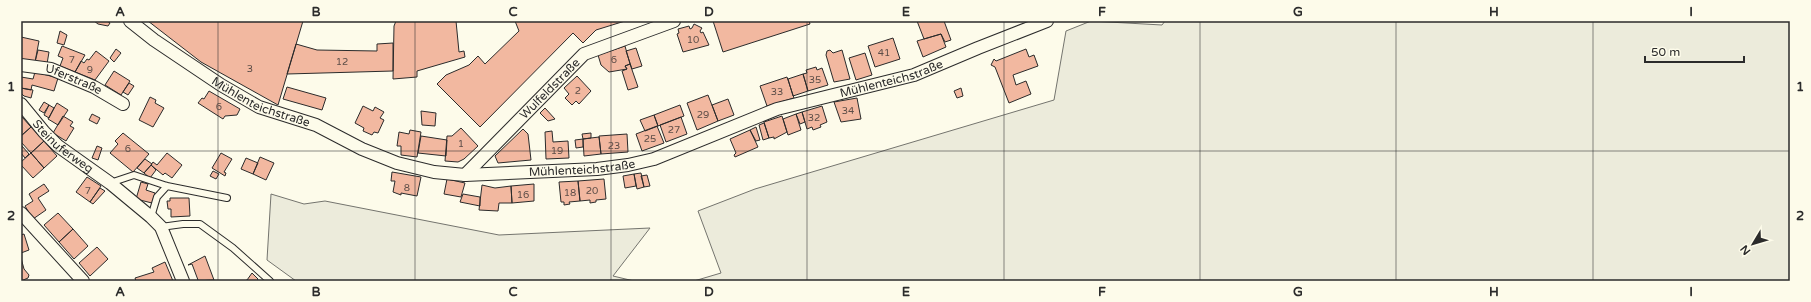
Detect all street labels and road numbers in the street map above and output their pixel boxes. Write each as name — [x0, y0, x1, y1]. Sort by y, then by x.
street label: Wulfeldstraße — [517, 55, 583, 122]
street label: Mühlenteichstraße — [838, 57, 945, 100]
street label: Uferstraße — [45, 61, 105, 97]
street label: Mühlenteichstraße — [209, 74, 312, 130]
street label: Steinuferweg — [30, 117, 96, 176]
street label: Mühlenteichstraße — [528, 157, 637, 179]

